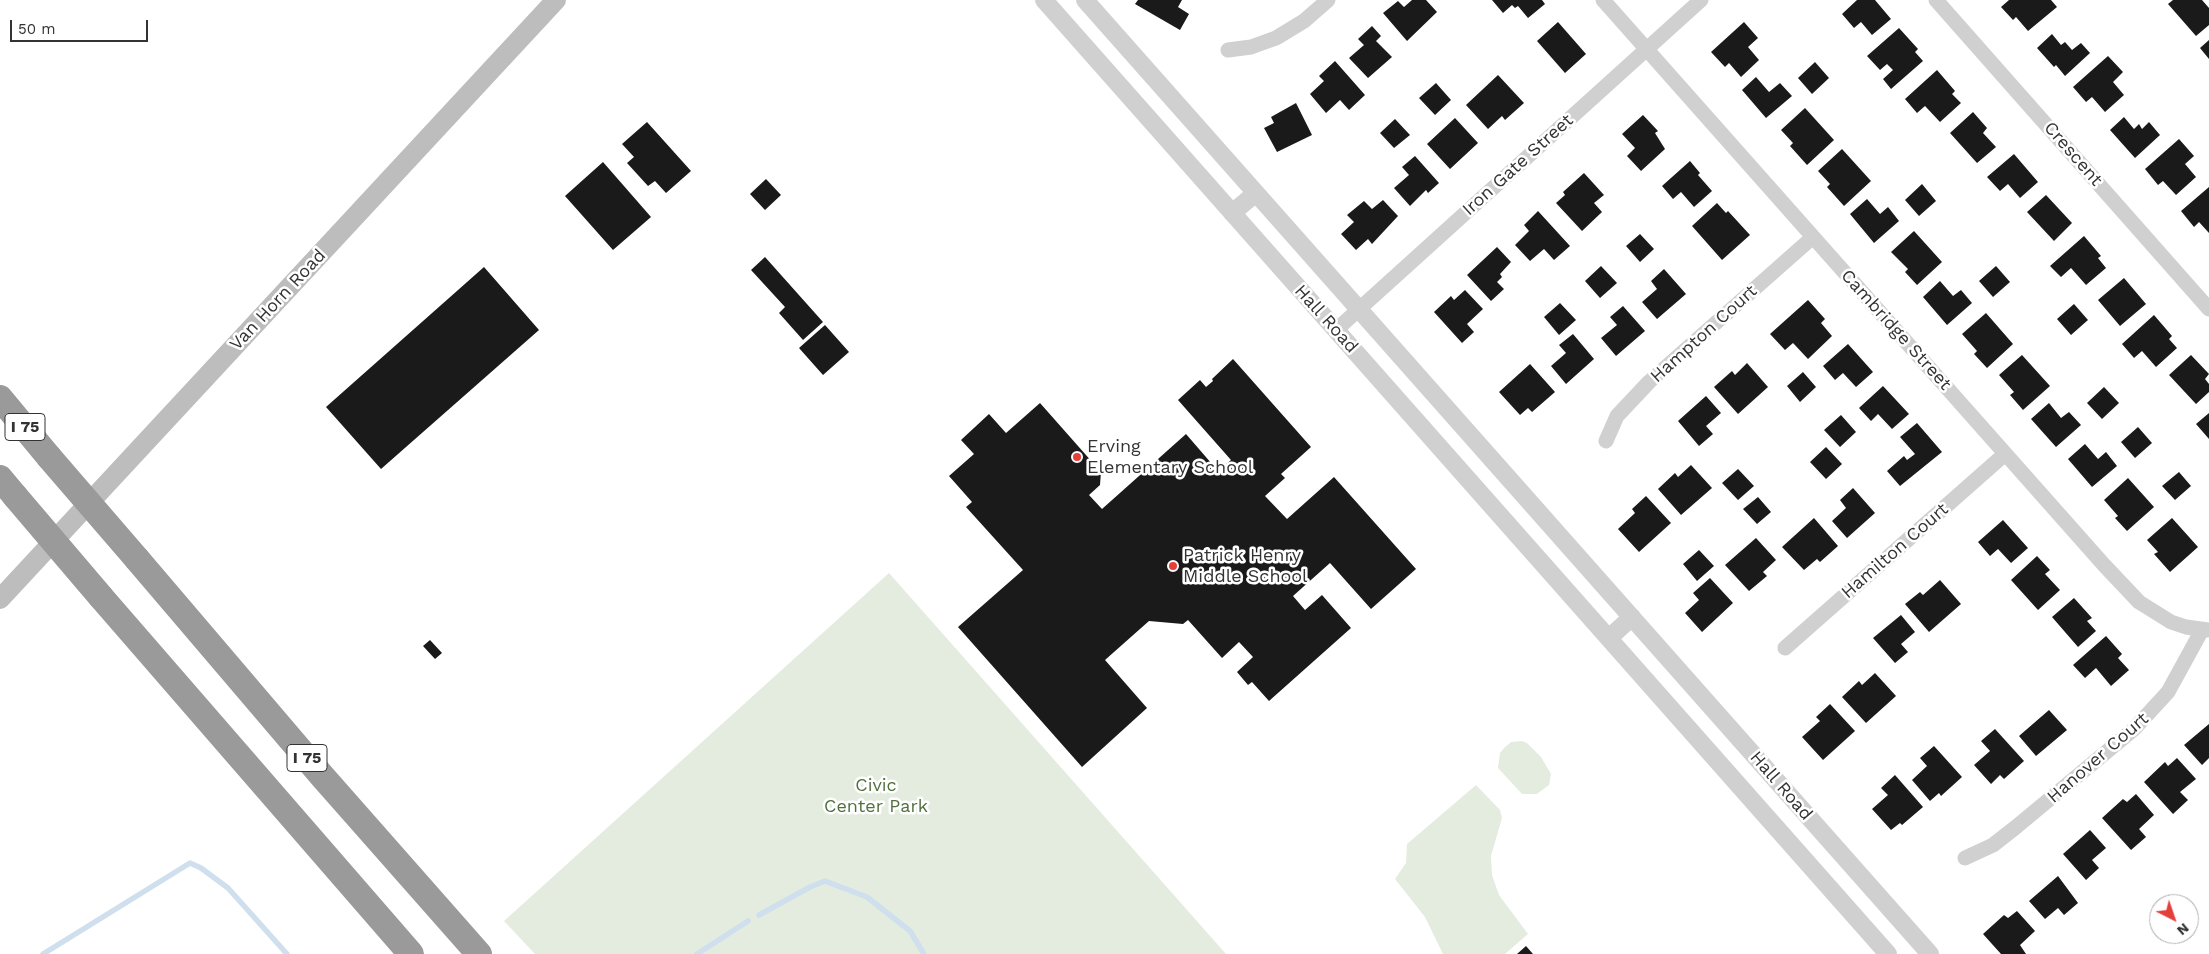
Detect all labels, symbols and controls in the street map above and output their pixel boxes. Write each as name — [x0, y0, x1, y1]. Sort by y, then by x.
scale bar — [12, 10, 150, 42]
text: 50 m — [18, 20, 55, 38]
street label: Iron Gate Street — [1458, 110, 1578, 220]
street label: Crescent — [2039, 117, 2107, 191]
street label: Van Horn Road — [226, 245, 330, 355]
street label: Cambridge Street — [1836, 265, 1956, 395]
street label: Hall Road — [1290, 280, 1362, 358]
street label: Hampton Court — [1646, 281, 1762, 387]
road number: I 75 — [5, 414, 45, 441]
place label: Erving Elementary School — [1087, 436, 1253, 478]
marker: Erving Elementary School — [1071, 451, 1083, 463]
street label: Hamilton Court — [1837, 499, 1953, 603]
place label: Patrick Henry Middle School — [1183, 545, 1308, 588]
marker: Patrick Henry Middle School — [1167, 560, 1179, 572]
street label: Hanover Court — [2043, 708, 2153, 808]
road number: I 75 — [287, 744, 327, 771]
street label: Hall Road — [1745, 747, 1817, 825]
park label: Civic Center Park — [824, 775, 928, 818]
north arrow — [2149, 894, 2199, 944]
text: N — [2174, 920, 2192, 939]

